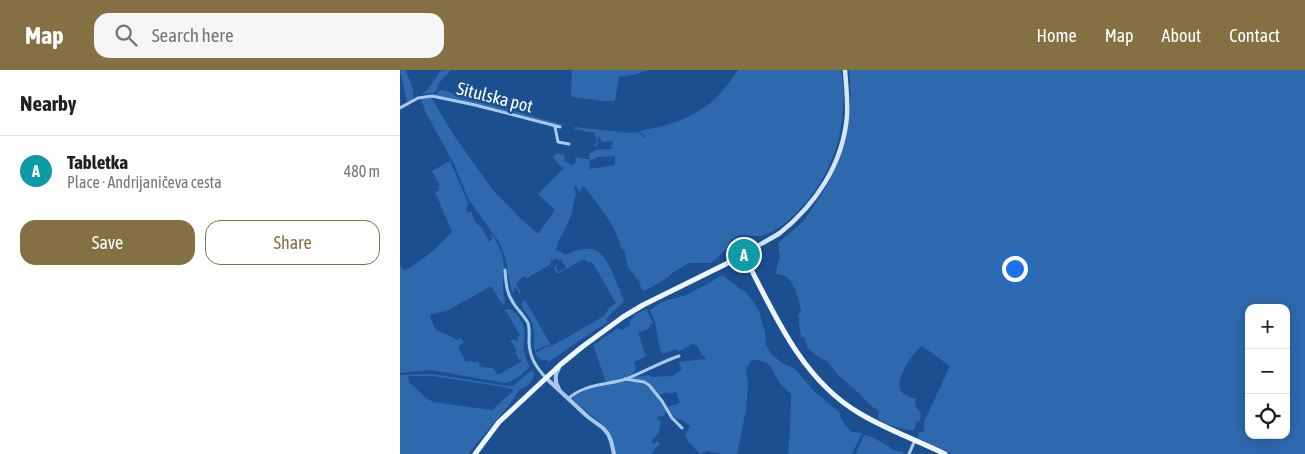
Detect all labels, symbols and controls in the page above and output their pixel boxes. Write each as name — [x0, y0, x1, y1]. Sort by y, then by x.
search box — [94, 13, 444, 58]
icon: search — [112, 21, 140, 49]
text: Map — [25, 22, 64, 49]
text: Search here — [152, 24, 234, 46]
text: Home — [1037, 25, 1077, 46]
text: Map — [1105, 25, 1134, 46]
text: About — [1162, 25, 1201, 46]
text: Contact — [1229, 25, 1280, 46]
street label: Situlska pot — [455, 77, 535, 117]
text: Nearby — [20, 91, 76, 115]
text: Tabletka — [67, 151, 128, 173]
text: A — [32, 162, 40, 180]
text: 480 m — [344, 162, 380, 180]
text: Place · Andrijaničeva cesta — [67, 173, 222, 191]
button: Save — [20, 220, 195, 265]
button: Share — [205, 220, 380, 265]
pin: A — [728, 236, 760, 274]
your location — [1002, 256, 1028, 282]
map controls — [1245, 304, 1290, 439]
button: + — [1245, 304, 1290, 349]
button: − — [1245, 349, 1290, 394]
button: locate — [1245, 394, 1290, 439]

